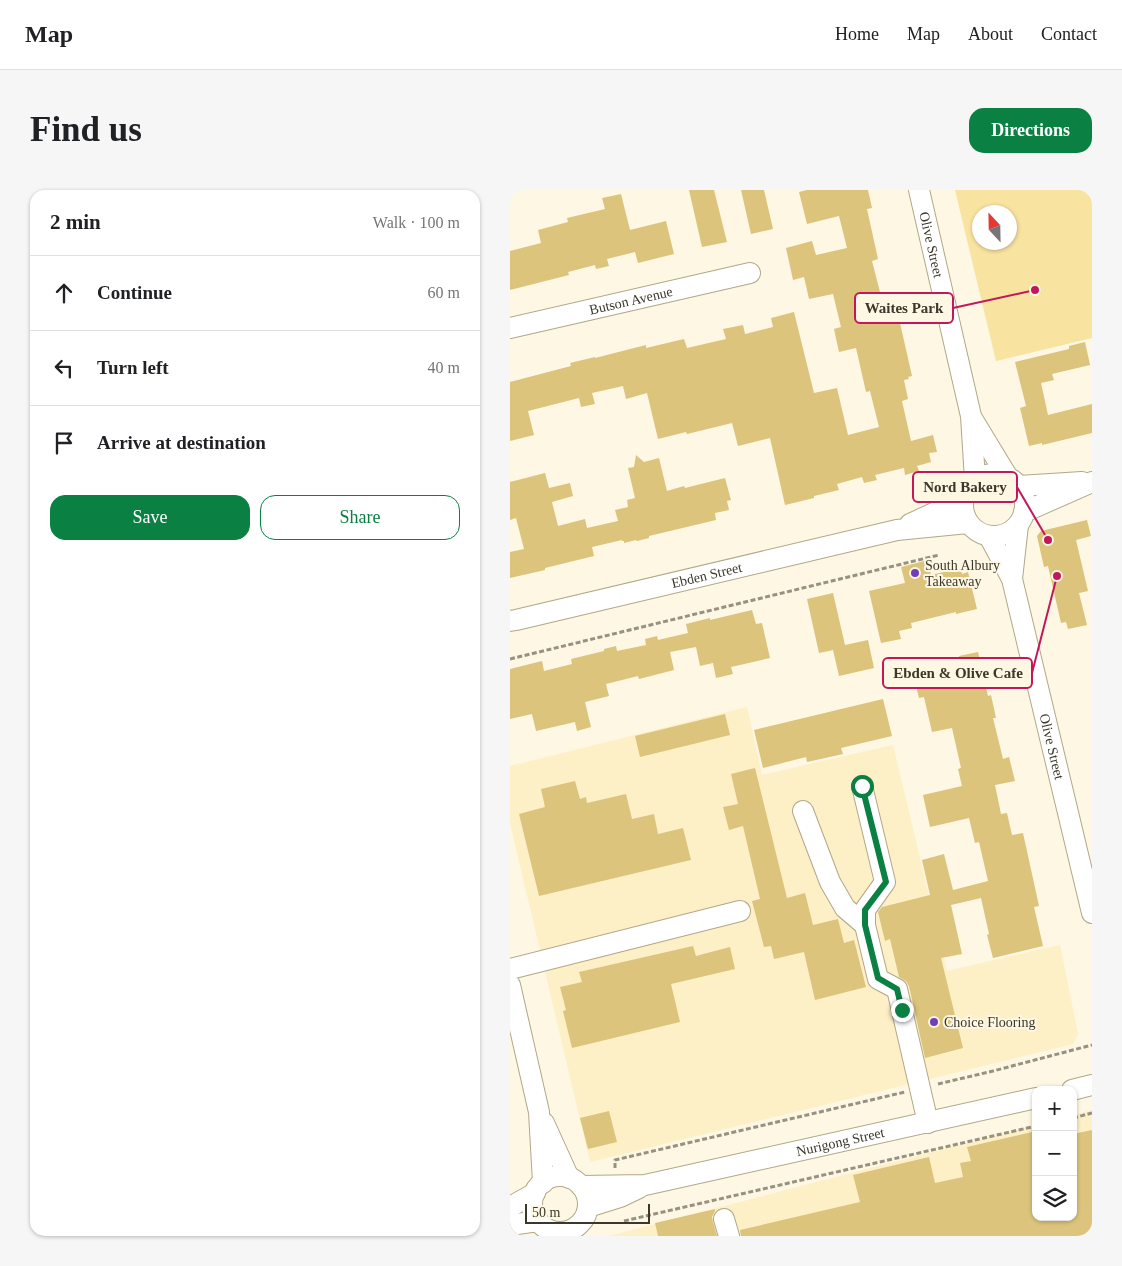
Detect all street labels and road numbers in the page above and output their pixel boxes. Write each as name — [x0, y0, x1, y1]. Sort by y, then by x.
street label: Olive Street — [917, 210, 946, 279]
street label: Butson Avenue — [588, 284, 674, 317]
street label: Ebden Street — [670, 559, 744, 591]
street label: Olive Street — [1037, 712, 1067, 781]
street label: Nurigong Street — [795, 1124, 886, 1159]

